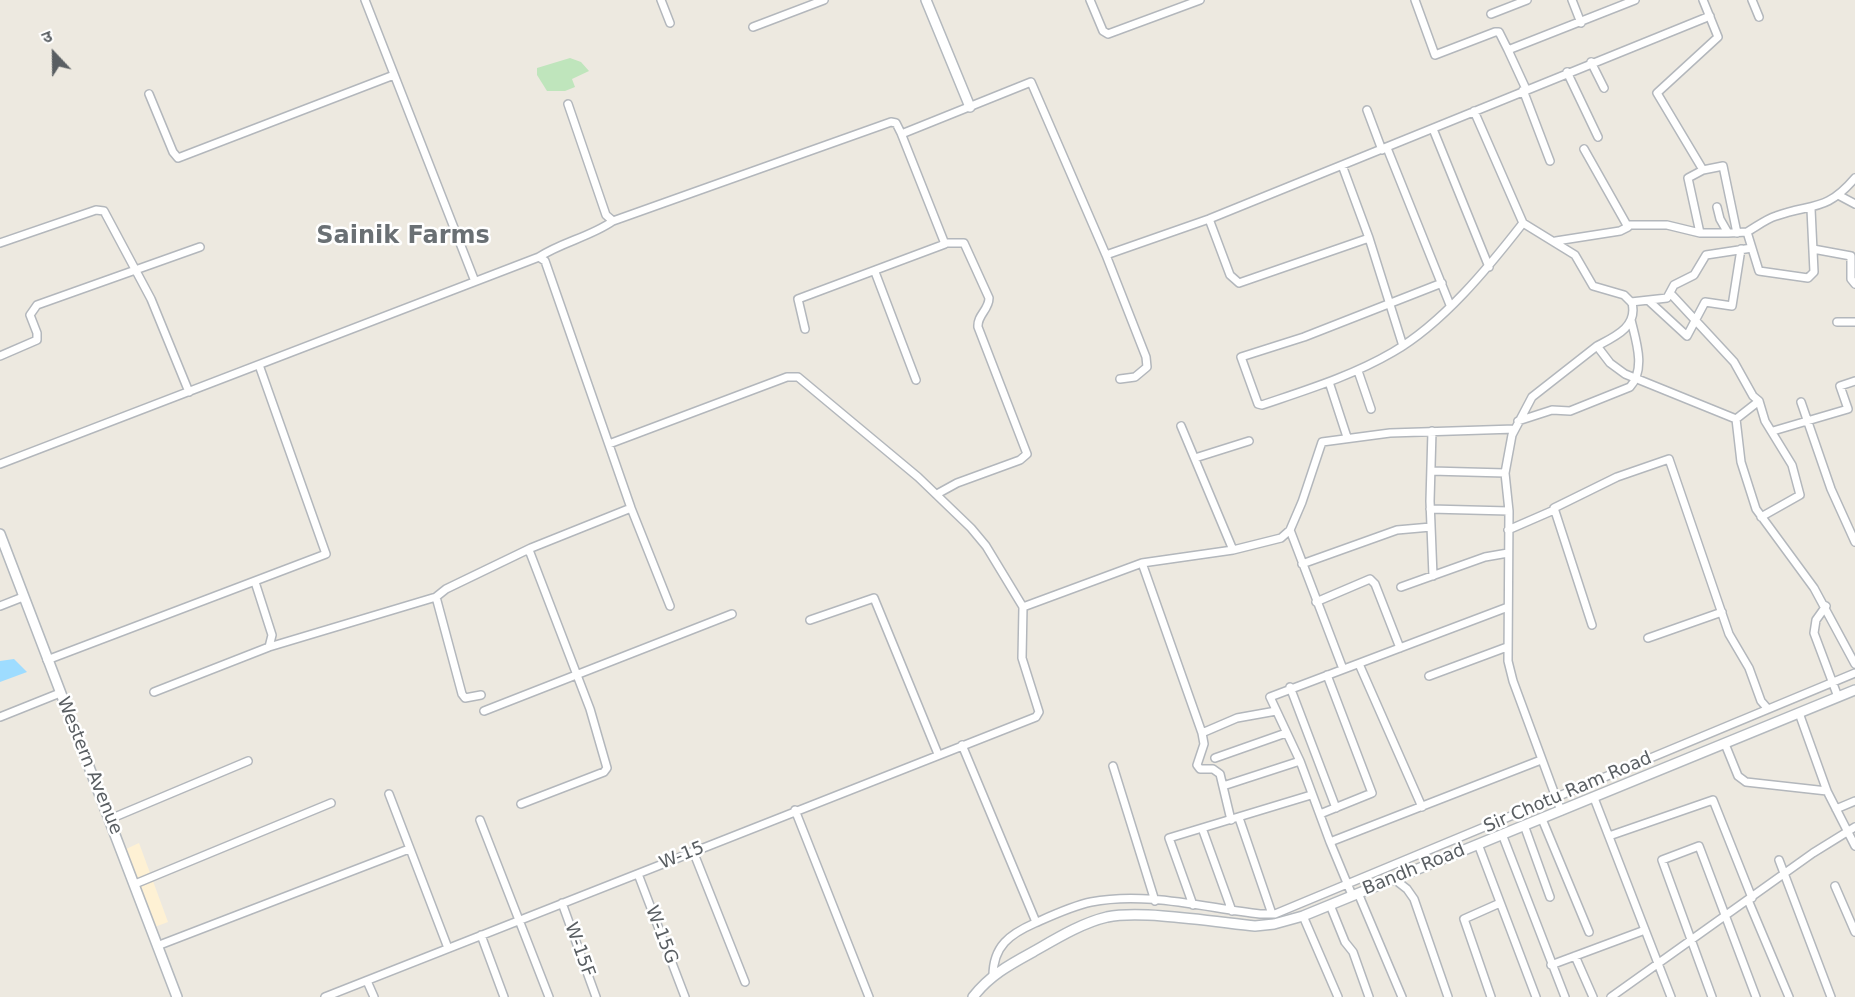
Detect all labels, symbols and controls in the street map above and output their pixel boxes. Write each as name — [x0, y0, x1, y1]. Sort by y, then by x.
north arrow — [24, 24, 84, 84]
text: उ — [39, 26, 55, 47]
district label: Sainik Farms — [316, 223, 490, 251]
street label: Western Avenue — [52, 694, 126, 838]
street label: Sir Chotu Ram Road — [1481, 748, 1655, 838]
street label: W-15 — [656, 837, 708, 875]
street label: Bandh Road — [1360, 840, 1468, 900]
street label: W-15G — [640, 903, 682, 967]
street label: W-15F — [559, 920, 599, 980]

